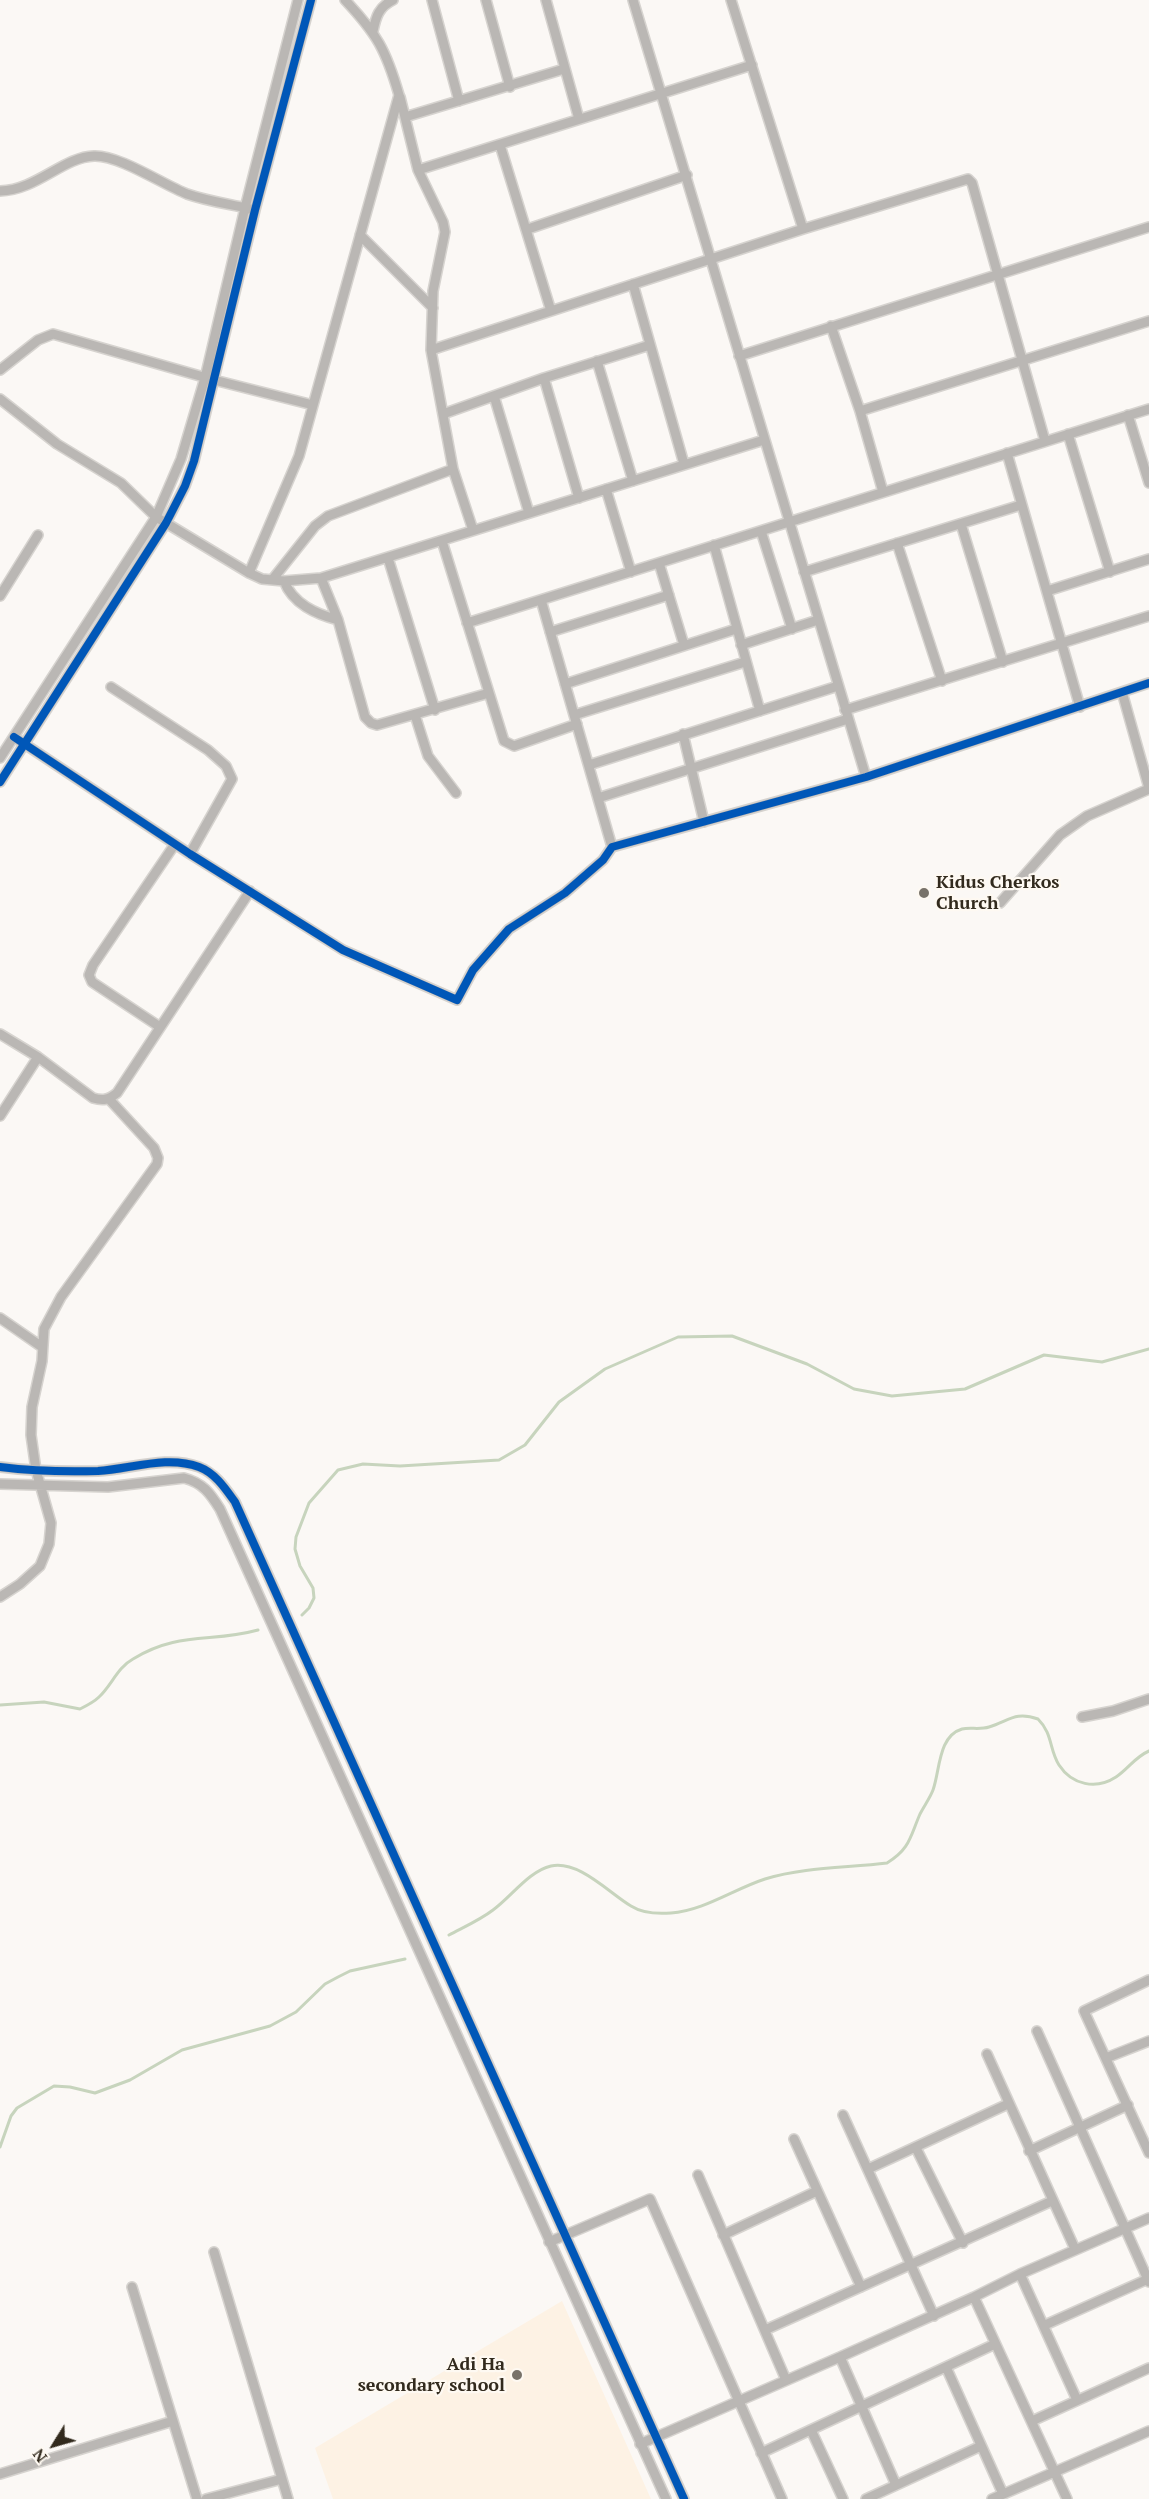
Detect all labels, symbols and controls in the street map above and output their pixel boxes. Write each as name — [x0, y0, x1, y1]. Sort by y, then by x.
place label: Kidus Cherkos Church — [936, 872, 1059, 914]
marker: Kidus Cherkos Church — [917, 886, 931, 900]
place label: Adi Ha secondary school — [358, 2354, 505, 2396]
marker: Adi Ha secondary school — [510, 2368, 524, 2382]
north arrow — [24, 2415, 84, 2475]
text: N — [27, 2444, 52, 2467]

